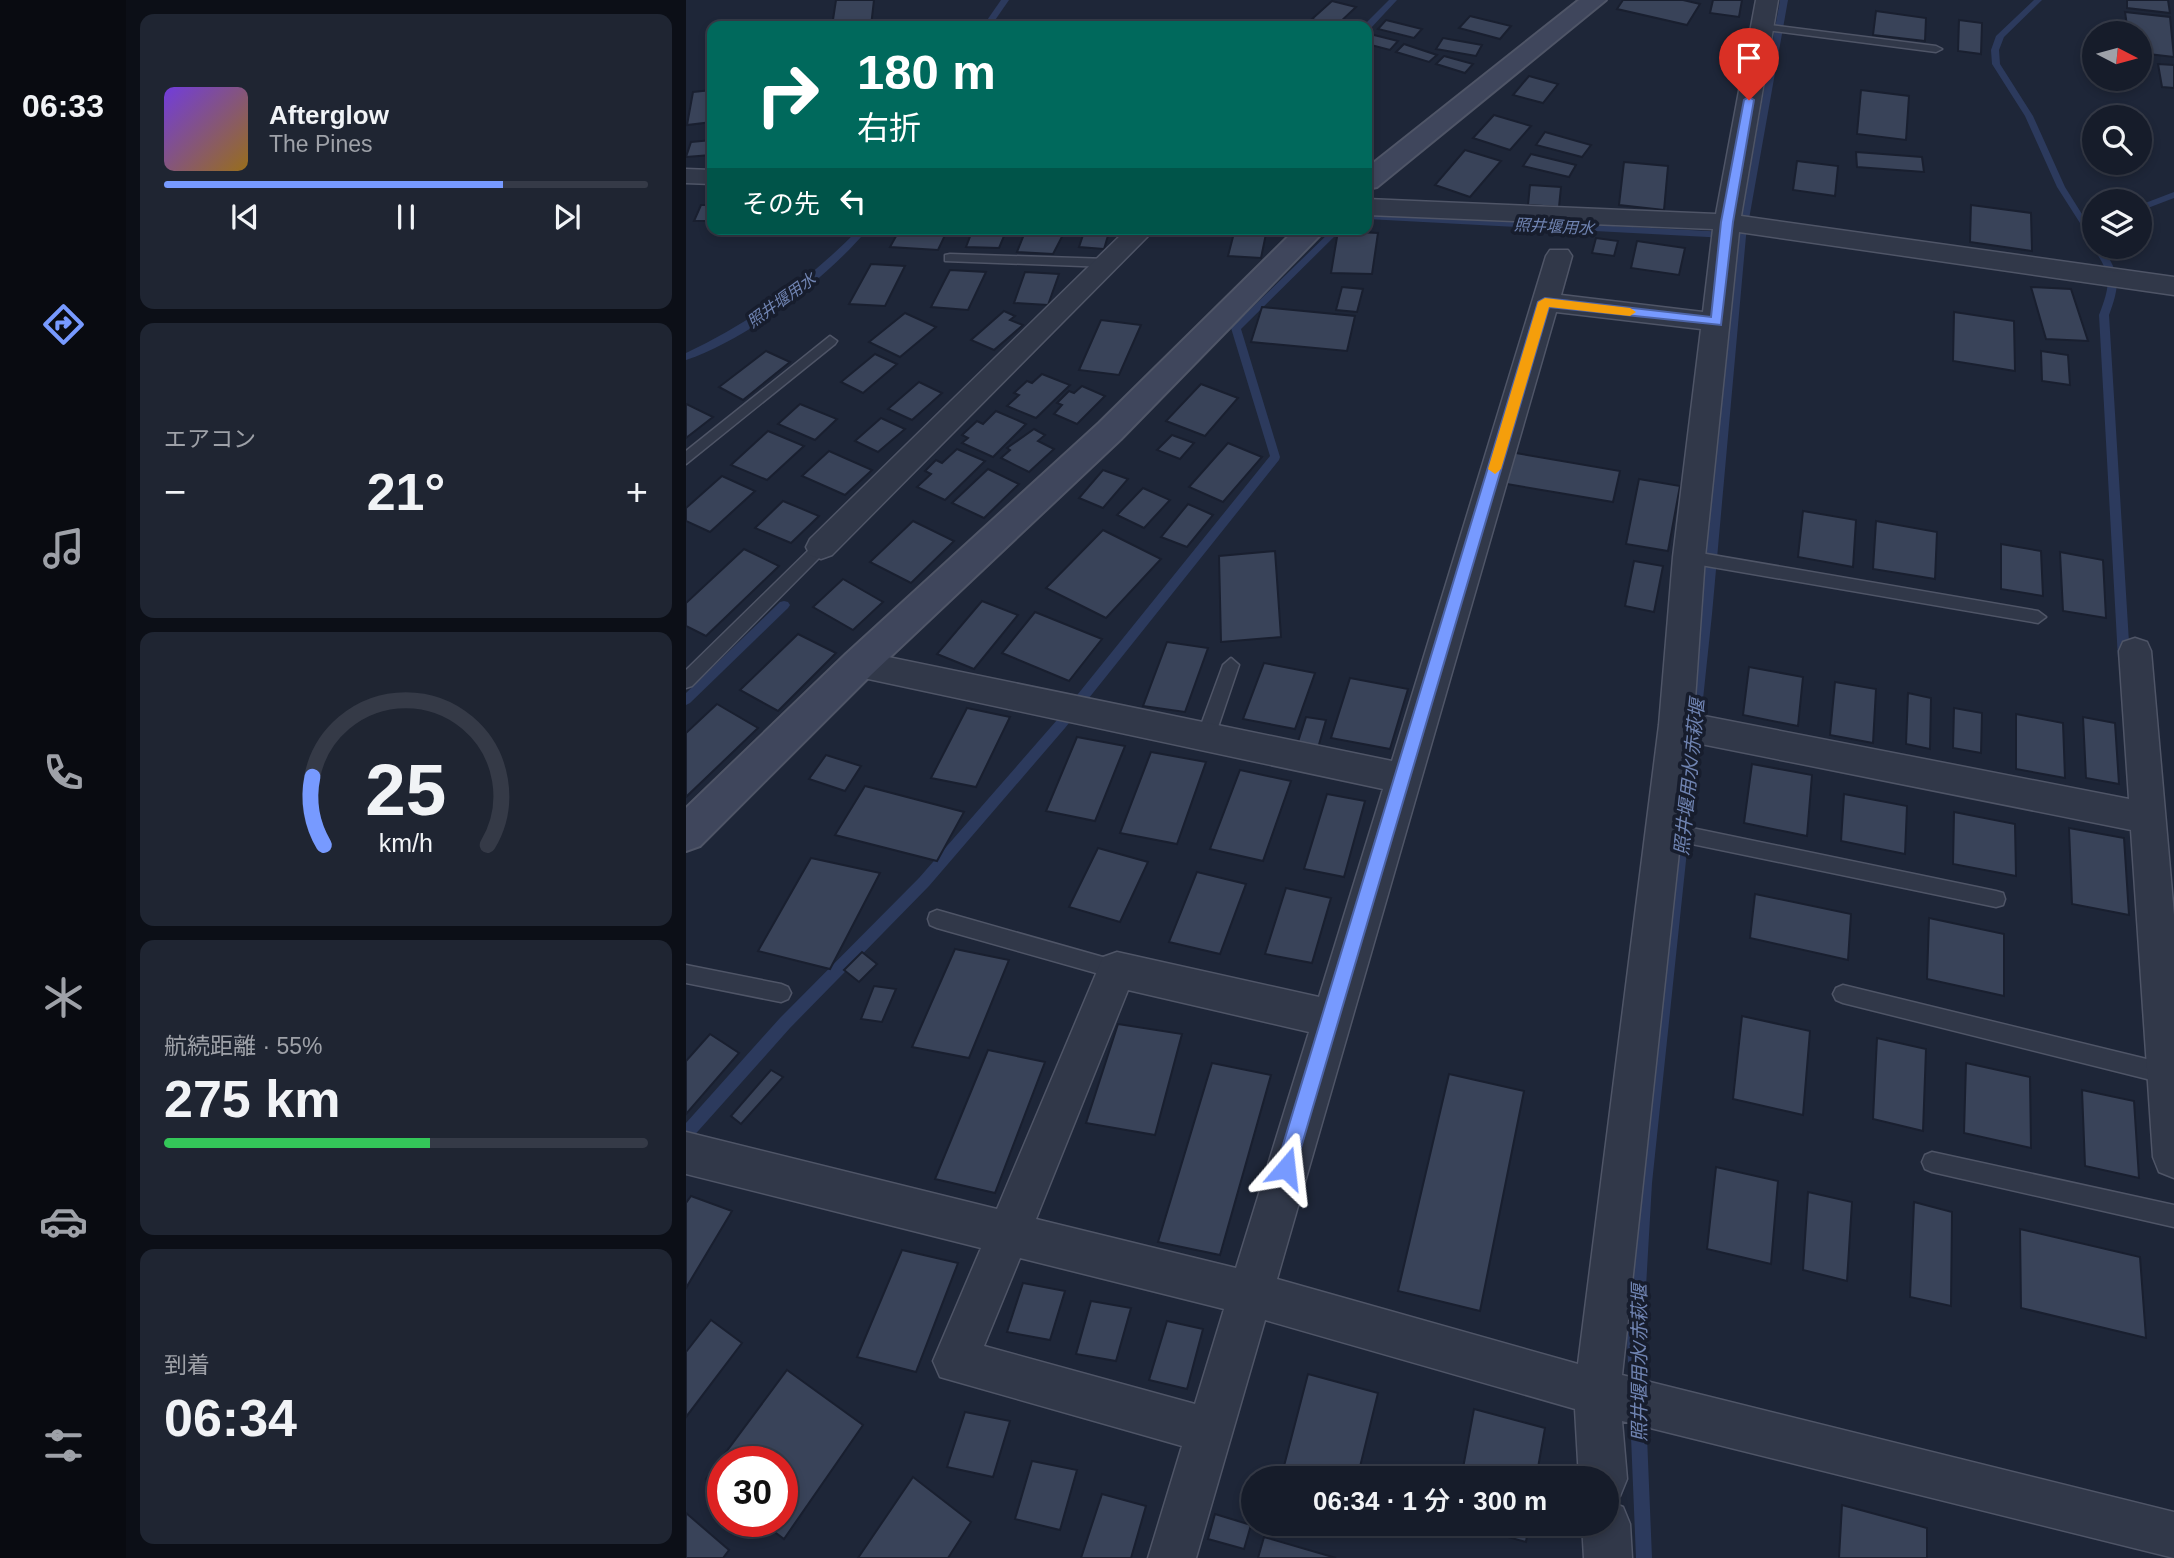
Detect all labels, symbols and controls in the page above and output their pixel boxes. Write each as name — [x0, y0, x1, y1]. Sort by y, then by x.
north arrow — [2082, 21, 2152, 91]
map controls — [2082, 21, 2152, 259]
pin — [1719, 28, 1779, 100]
icon: arrive — [1730, 39, 1768, 77]
text: 180 m — [857, 45, 996, 99]
icon: right — [742, 49, 833, 140]
text: 06:33 — [22, 88, 104, 124]
text: Afterglow — [269, 100, 389, 130]
button: search — [2082, 105, 2152, 175]
text: 右折 — [857, 110, 921, 146]
text: The Pines — [269, 131, 373, 157]
icon: left — [834, 182, 872, 220]
text: その先 — [742, 189, 820, 219]
button: layers — [2082, 189, 2152, 259]
icon: previous — [226, 198, 264, 236]
icon: pause — [387, 198, 425, 236]
icon: next — [548, 198, 586, 236]
water label: 照井堰用水 — [1514, 216, 1596, 237]
water label: 照井堰用水 — [744, 269, 820, 331]
icon: directions — [39, 300, 88, 349]
text: エアコン — [164, 426, 256, 452]
text: 21° — [367, 463, 445, 521]
text: − — [164, 471, 186, 513]
text: + — [626, 471, 648, 513]
icon: music — [39, 524, 88, 573]
water label: 照井堰用水/赤萩堰 — [1671, 695, 1708, 856]
icon: phone — [39, 748, 88, 797]
text: 25 — [366, 749, 446, 830]
text: km/h — [379, 829, 433, 857]
icon: climate — [39, 973, 88, 1022]
text: 航続距離 · 55% — [164, 1033, 322, 1059]
text: 275 km — [164, 1070, 340, 1128]
position arrow — [1249, 1131, 1323, 1205]
icon: car — [39, 1197, 88, 1246]
water label: 照井堰用水/赤萩堰 — [1629, 1281, 1650, 1442]
text: 到着 — [164, 1352, 210, 1378]
text: 06:34 — [164, 1389, 297, 1447]
icon: filters — [39, 1421, 88, 1470]
speed limit sign: 30 — [707, 1446, 798, 1537]
text: 06:34 · 1 分 · 300 m — [1313, 1486, 1547, 1516]

